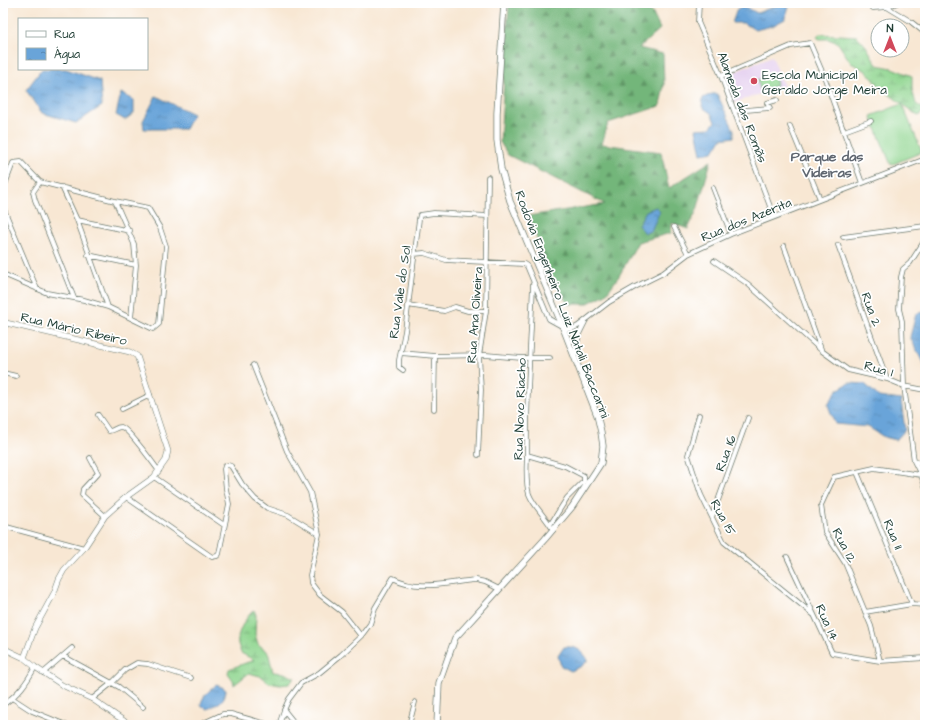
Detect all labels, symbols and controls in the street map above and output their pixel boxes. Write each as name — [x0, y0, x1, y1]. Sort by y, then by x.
legend — [18, 18, 148, 70]
north arrow — [870, 18, 910, 58]
text: N — [887, 21, 894, 36]
text: Rua — [54, 26, 75, 43]
text: Água — [54, 46, 80, 64]
street label: Alameda das Romãs — [713, 49, 772, 166]
place label: Escola Municipal Geraldo Jorge Meira — [762, 66, 887, 100]
marker: Escola Municipal Geraldo Jorge Meira — [749, 76, 759, 86]
district label: Parque das Videiras — [791, 147, 863, 183]
street label: Rodovia Engenheiro Luiz Natali Baccarini — [509, 188, 614, 421]
street label: Rua dos Azerita — [698, 193, 795, 246]
street label: Rua Vale do Sol — [385, 245, 415, 340]
street label: Rua Ana Oliveira — [463, 266, 487, 364]
street label: Rua 2 — [857, 290, 886, 329]
street label: Rua Mário Ribeiro — [19, 308, 129, 350]
street label: Rua 1 — [862, 356, 896, 382]
street label: Rua Novo Riacho — [509, 357, 531, 460]
street label: Rua 16 — [711, 433, 741, 474]
street label: Rua 15 — [706, 496, 740, 539]
street label: Rua 11 — [879, 517, 908, 552]
street label: Rua 12 — [828, 525, 861, 566]
street label: Rua 14 — [811, 601, 843, 644]

